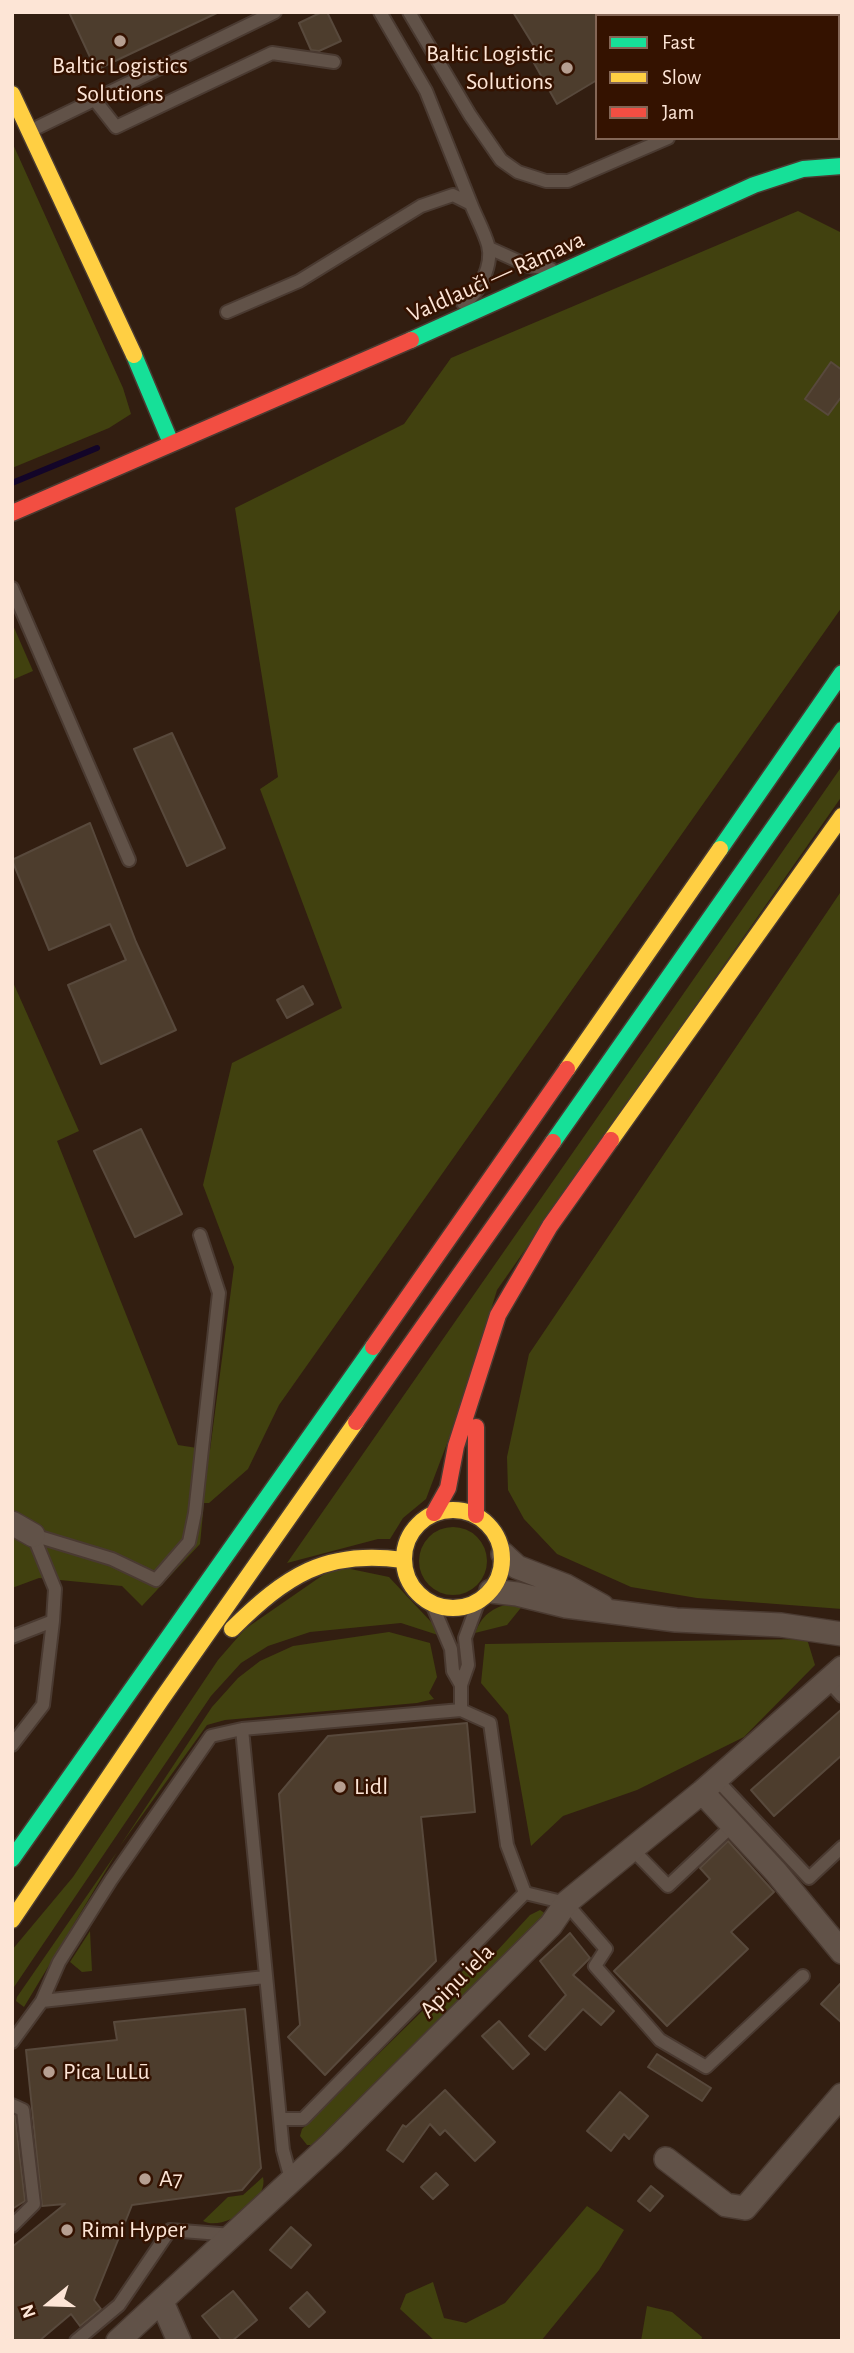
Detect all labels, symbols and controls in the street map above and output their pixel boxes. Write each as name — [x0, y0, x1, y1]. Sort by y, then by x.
legend — [595, 14, 840, 140]
text: Fast — [662, 32, 695, 53]
marker: Baltic Logistics Solutions — [112, 33, 128, 49]
place label: Baltic Logistic Solutions — [426, 40, 553, 96]
place label: Baltic Logistics Solutions — [52, 52, 188, 108]
marker: Baltic Logistic Solutions — [559, 60, 575, 76]
text: Slow — [662, 67, 701, 88]
text: Jam — [662, 102, 694, 123]
street label: Valdlauči — Rāmava — [403, 225, 589, 329]
place label: Lidl — [354, 1773, 388, 1801]
marker: Lidl — [332, 1779, 348, 1795]
street label: Apiņu iela — [414, 1938, 500, 2024]
place label: Pica LuLū — [63, 2058, 150, 2086]
marker: Pica LuLū — [41, 2064, 57, 2080]
place label: A7 — [159, 2165, 183, 2193]
marker: A7 — [137, 2171, 153, 2187]
place label: Rimi Hyper — [81, 2216, 186, 2244]
marker: Rimi Hyper — [59, 2222, 75, 2238]
north arrow — [14, 2269, 84, 2339]
text: N — [18, 2302, 40, 2320]

